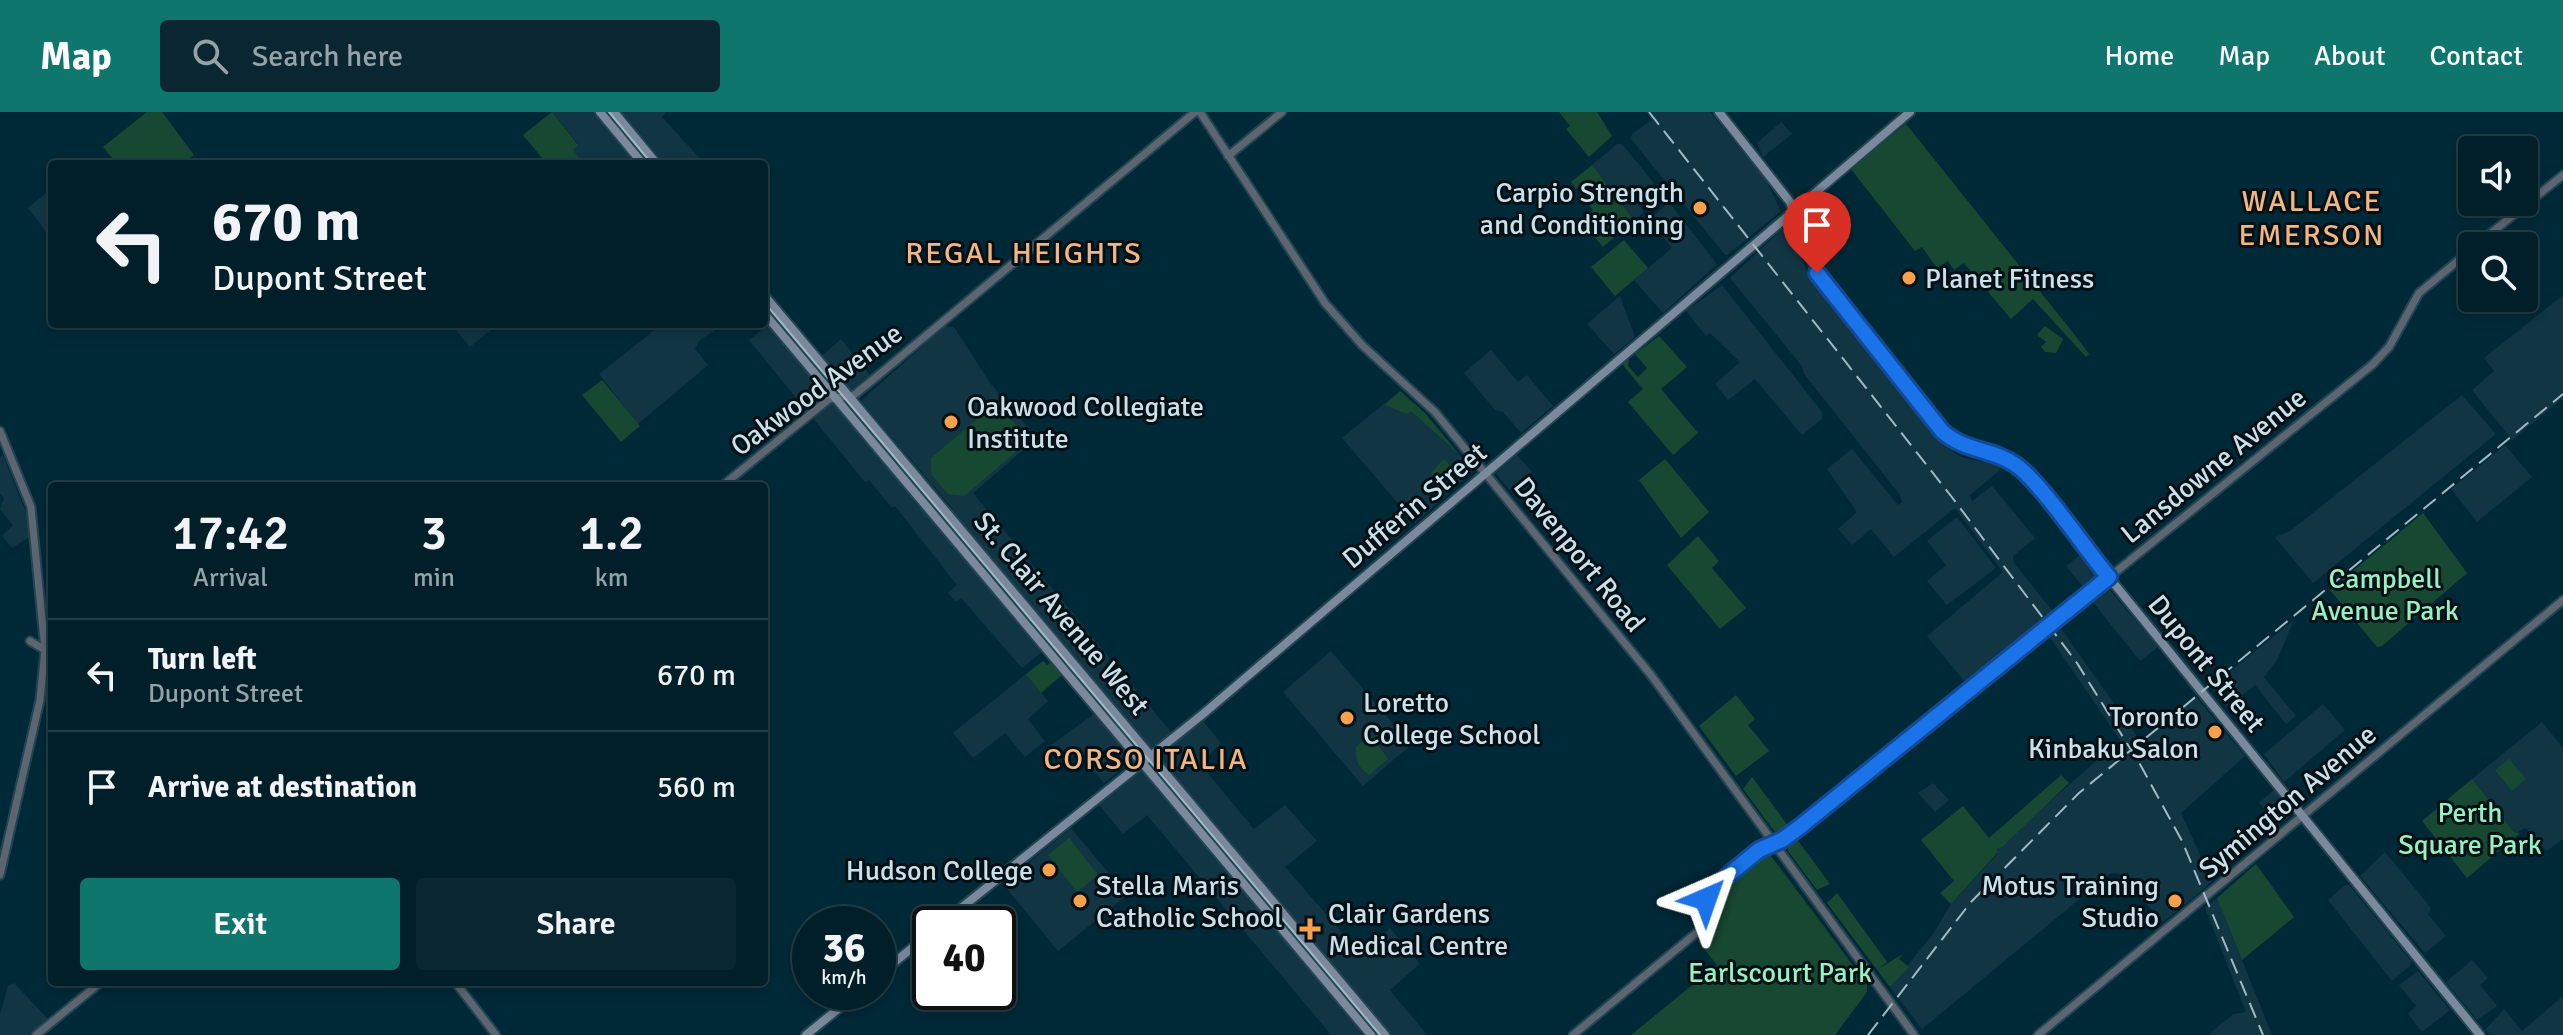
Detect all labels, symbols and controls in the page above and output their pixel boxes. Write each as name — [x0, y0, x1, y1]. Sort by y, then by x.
search box — [160, 20, 720, 92]
text: Map — [40, 33, 112, 80]
icon: search — [188, 34, 232, 78]
text: Search here — [252, 38, 403, 75]
text: Home — [2105, 39, 2174, 73]
text: Map — [2218, 39, 2270, 73]
text: About — [2314, 39, 2386, 73]
text: Contact — [2430, 39, 2523, 73]
map controls — [2458, 136, 2538, 312]
button: sound — [2458, 136, 2538, 216]
place label: Carpio Strength and Conditioning — [1480, 176, 1684, 242]
district label: WALLACE EMERSON — [2239, 183, 2385, 254]
text: 670 m — [212, 187, 360, 256]
pin — [1783, 191, 1851, 273]
icon: left — [80, 192, 184, 296]
marker: Carpio Strength and Conditioning — [1691, 199, 1709, 217]
icon: arrive — [1795, 203, 1839, 247]
button: search — [2458, 232, 2538, 312]
district label: REGAL HEIGHTS — [905, 235, 1143, 272]
text: Dupont Street — [212, 256, 427, 301]
place label: Planet Fitness — [1925, 262, 2094, 296]
marker: Planet Fitness — [1900, 269, 1918, 287]
street label: Oakwood Avenue — [724, 316, 909, 463]
street label: Lansdowne Avenue — [2114, 381, 2313, 551]
place label: Oakwood Collegiate Institute — [967, 390, 1204, 456]
marker: Oakwood Collegiate Institute — [942, 413, 960, 431]
street label: Dufferin Street — [1336, 435, 1494, 576]
street label: Davenport Road — [1506, 470, 1652, 639]
text: 17:42 — [172, 504, 289, 563]
text: 3 — [421, 504, 447, 563]
text: 1.2 — [579, 504, 644, 563]
street label: St. Clair Avenue West — [966, 505, 1156, 722]
text: Arrival — [193, 562, 268, 594]
text: min — [413, 562, 455, 594]
text: km — [595, 562, 628, 594]
park label: Campbell Avenue Park — [2311, 562, 2459, 628]
street label: Dupont Street — [2140, 588, 2272, 739]
text: Turn left — [148, 641, 257, 678]
icon: left — [80, 653, 124, 697]
text: 670 m — [657, 657, 736, 694]
text: Dupont Street — [148, 678, 303, 710]
place label: Loretto College School — [1363, 686, 1540, 752]
place label: Toronto Kinbaku Salon — [2028, 700, 2199, 766]
marker: Loretto College School — [1338, 709, 1356, 727]
street label: Symington Avenue — [2192, 718, 2383, 886]
marker: Toronto Kinbaku Salon — [2206, 723, 2224, 741]
district label: CORSO ITALIA — [1043, 741, 1249, 778]
icon: arrive — [80, 765, 124, 809]
text: Arrive at destination — [148, 769, 417, 806]
text: 560 m — [657, 769, 736, 806]
park label: Perth Square Park — [2398, 796, 2542, 862]
place label: Hudson College — [846, 854, 1033, 888]
position arrow — [1664, 857, 1748, 941]
marker: Hudson College — [1040, 861, 1058, 879]
place label: Stella Maris Catholic School — [1096, 869, 1283, 935]
place label: Motus Training Studio — [1981, 869, 2159, 935]
button: Exit — [80, 878, 400, 970]
button: Share — [416, 878, 736, 970]
marker: Stella Maris Catholic School — [1071, 892, 1089, 910]
marker: Motus Training Studio — [2166, 892, 2184, 910]
place label: Clair Gardens Medical Centre — [1328, 897, 1508, 963]
speed limit sign: 40 — [912, 906, 1016, 1010]
marker: Clair Gardens Medical Centre — [1299, 918, 1321, 940]
text: 36 — [822, 923, 866, 973]
park label: Earlscourt Park — [1688, 956, 1872, 990]
text: km/h — [821, 965, 867, 990]

